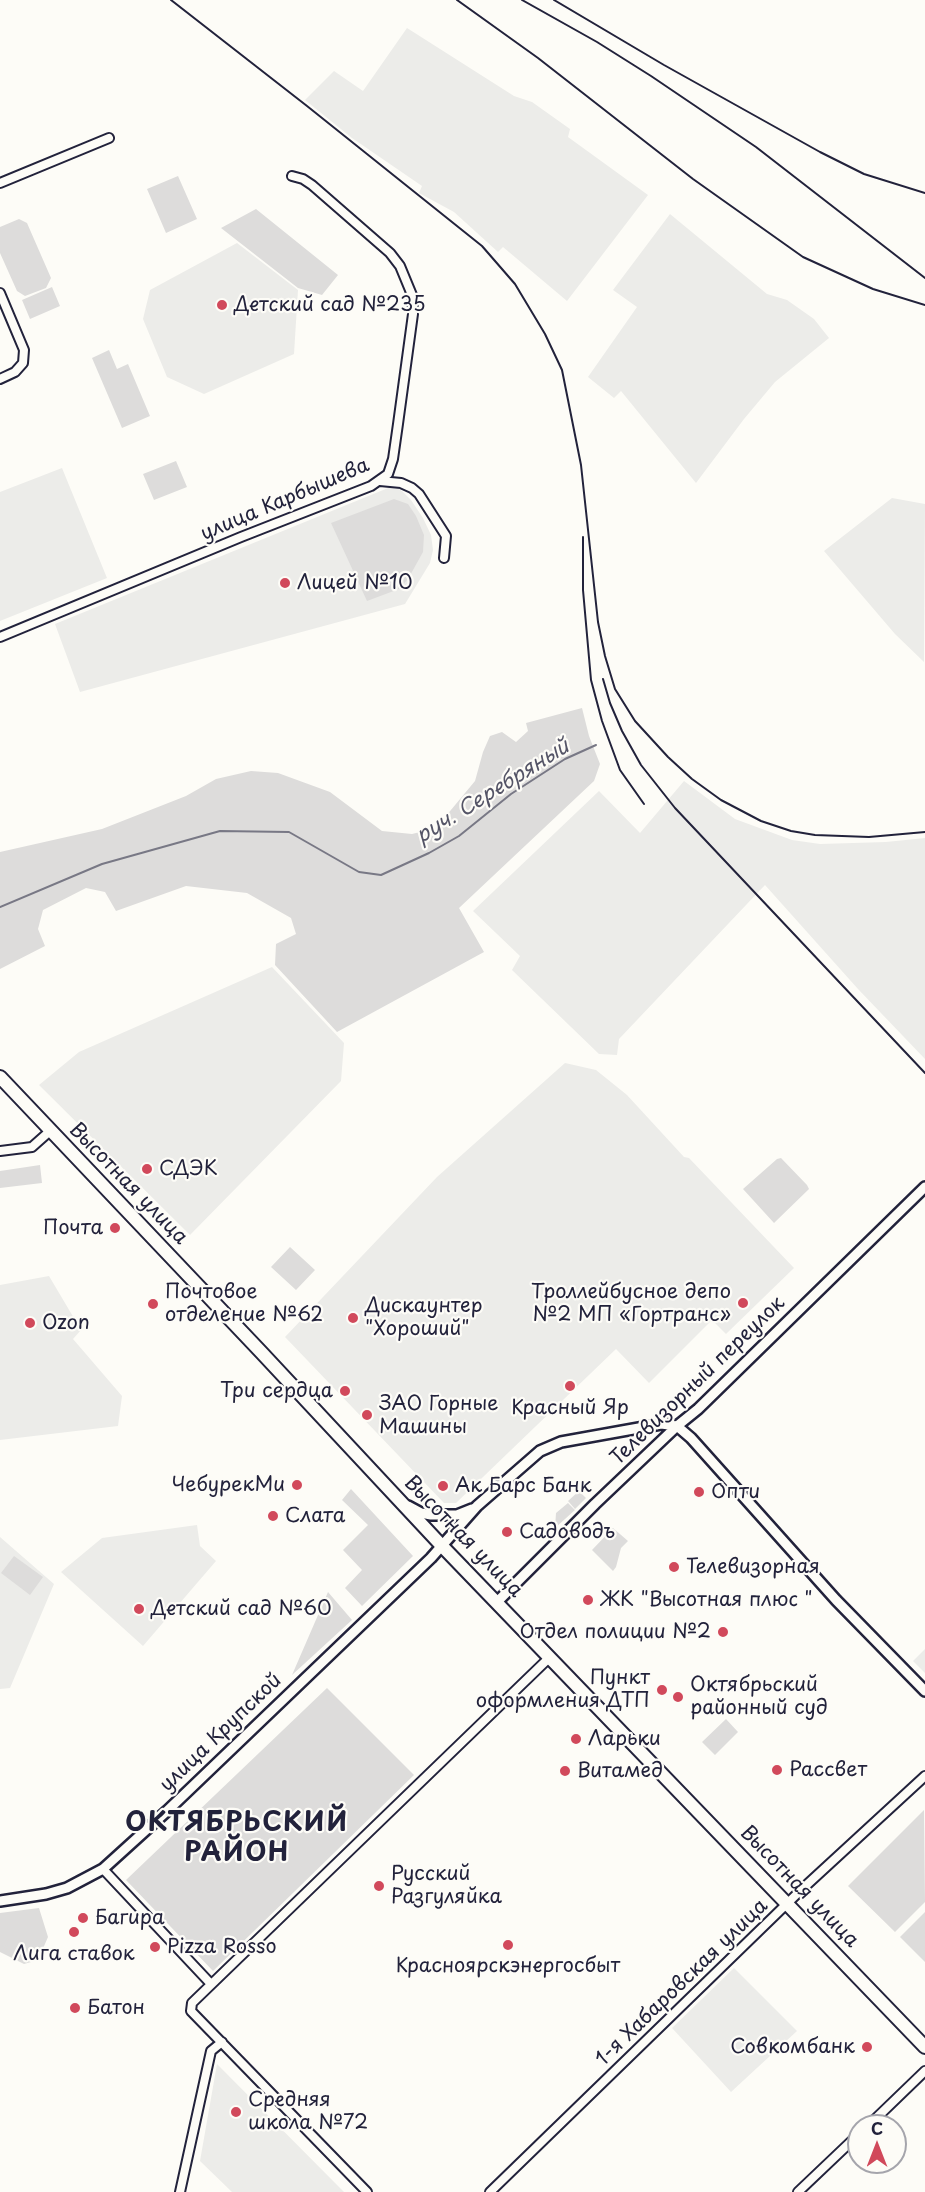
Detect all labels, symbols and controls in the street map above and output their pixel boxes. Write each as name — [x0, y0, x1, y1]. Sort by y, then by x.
place label: Детский сад №235 — [234, 293, 426, 317]
marker: Детский сад №235 — [215, 298, 229, 312]
street label: улица Карбышева — [197, 454, 373, 546]
place label: Лицей №10 — [297, 571, 413, 595]
marker: Лицей №10 — [278, 576, 292, 590]
water label: руч. Серебряный — [412, 735, 574, 849]
street label: Высотная улица — [64, 1118, 192, 1250]
place label: СДЭК — [159, 1157, 218, 1181]
marker: СДЭК — [140, 1162, 154, 1176]
place label: Почта — [43, 1216, 103, 1240]
marker: Почта — [108, 1221, 122, 1235]
place label: Почтовое отделение №62 — [165, 1280, 323, 1327]
place label: Троллейбусное депо №2 МП «Гортранс» — [531, 1280, 731, 1327]
street label: Телевизорный переулок — [606, 1292, 790, 1470]
place label: Дискаунтер "Хороший" — [365, 1294, 482, 1341]
marker: Троллейбусное депо №2 МП «Гортранс» — [736, 1296, 750, 1310]
marker: Почтовое отделение №62 — [146, 1297, 160, 1311]
place label: Ozon — [42, 1311, 90, 1335]
marker: Дискаунтер "Хороший" — [346, 1311, 360, 1325]
marker: Ozon — [23, 1316, 37, 1330]
place label: Три сердца — [220, 1379, 333, 1403]
marker: Красный Яр — [563, 1379, 577, 1393]
marker: Три сердца — [338, 1384, 352, 1398]
place label: ЗАО Горные Машины — [379, 1392, 498, 1439]
place label: Красный Яр — [511, 1396, 629, 1420]
marker: ЗАО Горные Машины — [360, 1408, 374, 1422]
street label: Высотная улица — [399, 1471, 527, 1603]
place label: ЧебурекМи — [172, 1473, 285, 1497]
place label: Ак Барс Банк — [455, 1474, 592, 1498]
marker: ЧебурекМи — [290, 1478, 304, 1492]
marker: Ак Барс Банк — [436, 1479, 450, 1493]
place label: Опти — [711, 1480, 760, 1504]
marker: Опти — [692, 1485, 706, 1499]
place label: Слата — [285, 1504, 345, 1528]
marker: Слата — [266, 1509, 280, 1523]
place label: Садоводъ — [519, 1520, 615, 1544]
marker: Садоводъ — [500, 1525, 514, 1539]
place label: Телевизорная — [686, 1555, 820, 1579]
marker: Телевизорная — [667, 1560, 681, 1574]
place label: ЖК "Высотная плюс " — [600, 1588, 813, 1612]
marker: ЖК "Высотная плюс " — [581, 1593, 595, 1607]
place label: Детский сад №60 — [151, 1597, 332, 1621]
marker: Детский сад №60 — [132, 1602, 146, 1616]
place label: Отдел полиции №2 — [519, 1620, 711, 1644]
marker: Отдел полиции №2 — [716, 1625, 730, 1639]
place label: Пункт оформления ДТП — [476, 1666, 650, 1713]
street label: улица Крупской — [155, 1669, 287, 1797]
place label: Октябрьский районный суд — [690, 1673, 828, 1720]
marker: Пункт оформления ДТП — [655, 1683, 669, 1697]
marker: Октябрьский районный суд — [671, 1690, 685, 1704]
place label: Ларьки — [588, 1727, 661, 1751]
marker: Ларьки — [569, 1732, 583, 1746]
place label: Рассвет — [789, 1758, 867, 1782]
place label: Витамед — [577, 1759, 663, 1783]
marker: Рассвет — [770, 1763, 784, 1777]
marker: Витамед — [558, 1764, 572, 1778]
district label: ОКТЯБРЬСКИЙ РАЙОН — [127, 1808, 347, 1870]
street label: Высотная улица — [735, 1821, 863, 1953]
place label: Русский Разгуляйка — [391, 1862, 502, 1909]
marker: Русский Разгуляйка — [372, 1879, 386, 1893]
street label: 1-я Хабаровская улица — [591, 1895, 773, 2071]
place label: Багира — [95, 1906, 164, 1930]
marker: Багира — [76, 1911, 90, 1925]
marker: Лига ставок — [67, 1925, 81, 1939]
place label: Pizza Rosso — [167, 1935, 277, 1959]
marker: Красноярскэнергосбыт — [501, 1938, 515, 1952]
marker: Pizza Rosso — [148, 1940, 162, 1954]
place label: Лига ставок — [13, 1942, 135, 1966]
place label: Красноярскэнергосбыт — [396, 1954, 620, 1978]
place label: Батон — [87, 1996, 145, 2020]
marker: Батон — [68, 2001, 82, 2015]
place label: Совкомбанк — [730, 2035, 855, 2059]
marker: Совкомбанк — [860, 2040, 874, 2054]
place label: Средняя школа №72 — [248, 2088, 368, 2135]
marker: Средняя школа №72 — [229, 2105, 243, 2119]
north arrow — [847, 2114, 907, 2174]
text: С — [871, 2116, 883, 2140]

